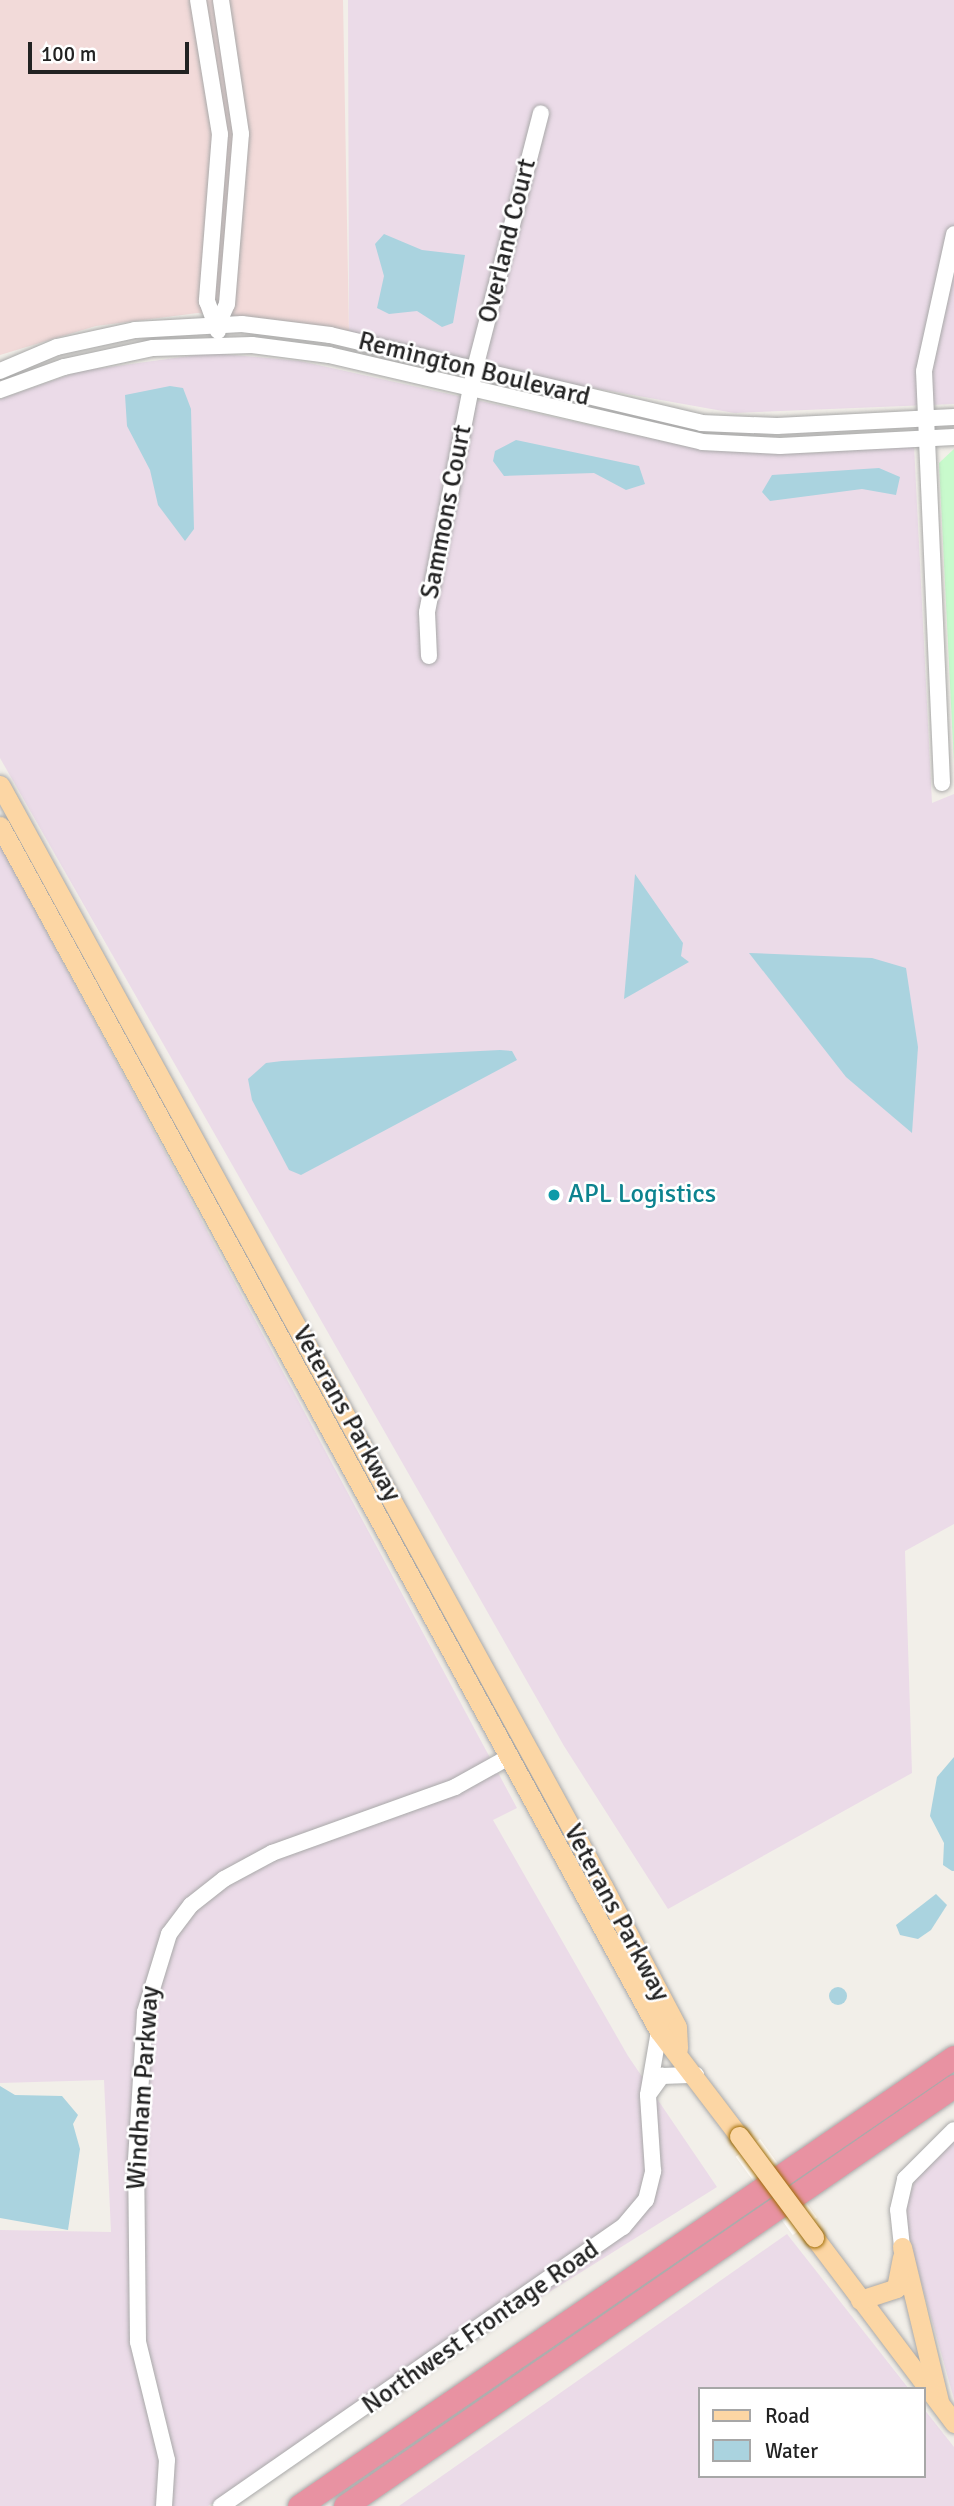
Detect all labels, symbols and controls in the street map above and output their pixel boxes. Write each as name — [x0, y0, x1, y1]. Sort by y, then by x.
scale bar — [32, 28, 192, 72]
text: 100 m — [41, 41, 96, 67]
street label: Overland Court — [473, 156, 543, 326]
street label: Remington Boulevard — [355, 326, 593, 414]
street label: Sammons Court — [415, 422, 479, 602]
place label: APL Logistics — [568, 1179, 716, 1211]
marker: APL Logistics — [546, 1187, 562, 1203]
street label: Veterans Parkway — [285, 1321, 407, 1507]
street label: Veterans Parkway — [556, 1819, 676, 2007]
street label: Windham Parkway — [121, 1985, 167, 2191]
street label: Northwest Frontage Road — [357, 2234, 605, 2422]
legend — [698, 2387, 926, 2478]
text: Road — [765, 2403, 810, 2429]
text: Water — [765, 2438, 818, 2464]

